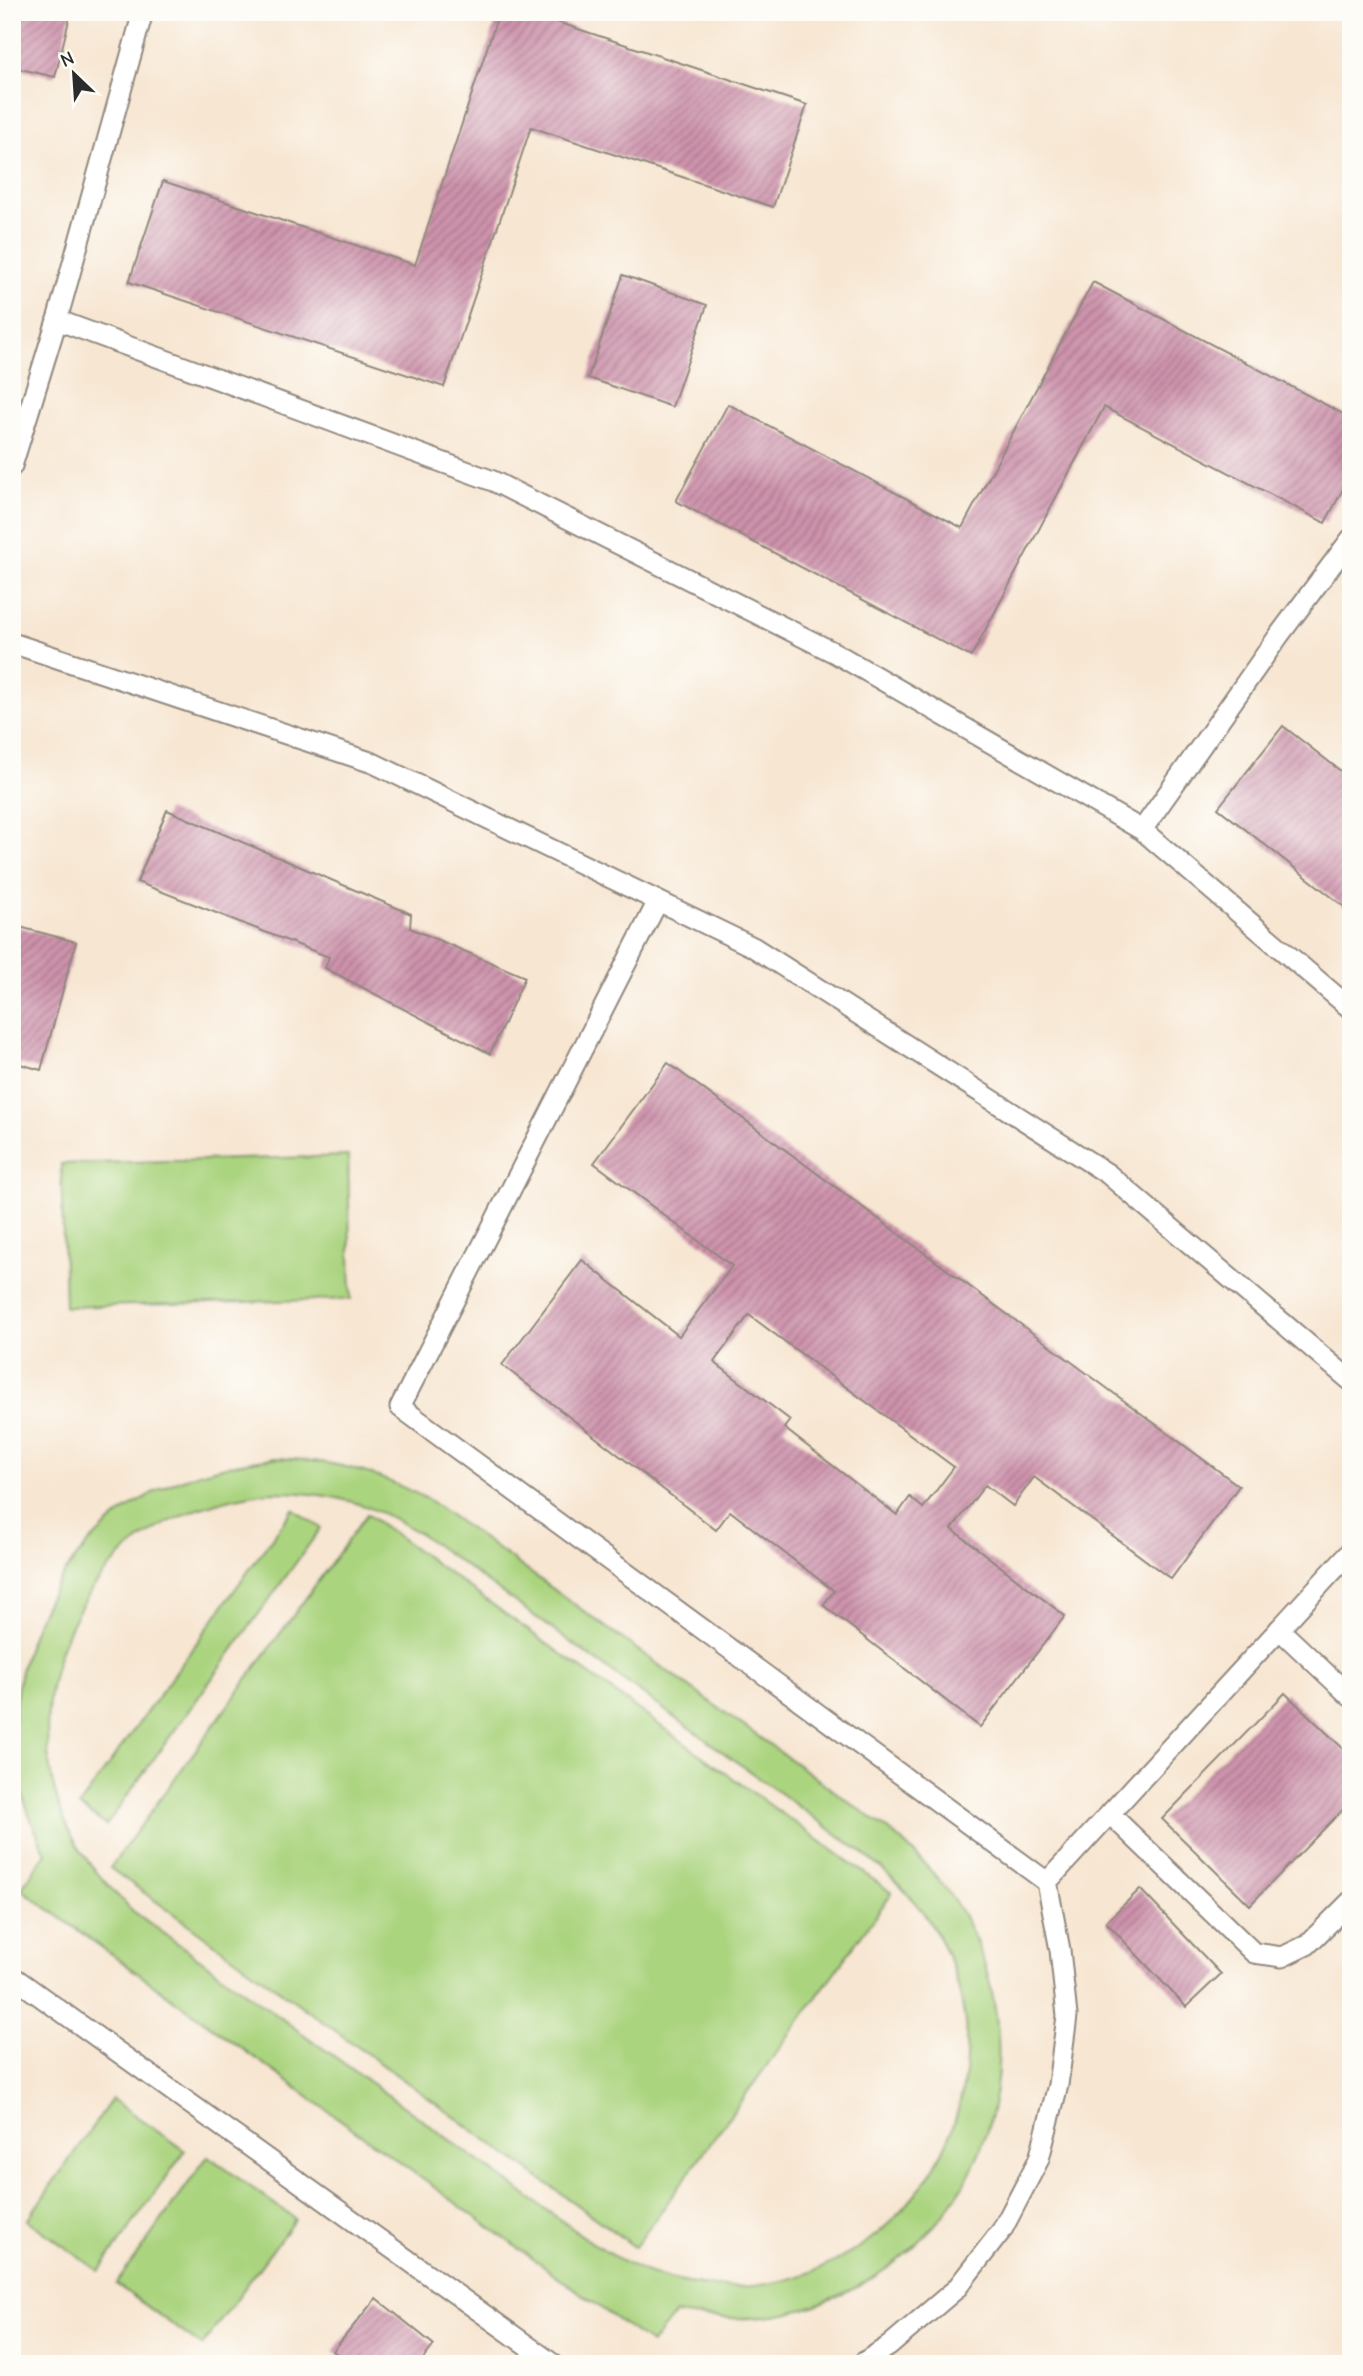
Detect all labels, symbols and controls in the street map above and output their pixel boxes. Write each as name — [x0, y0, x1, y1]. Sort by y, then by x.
north arrow — [38, 38, 108, 108]
text: N — [57, 47, 78, 72]

